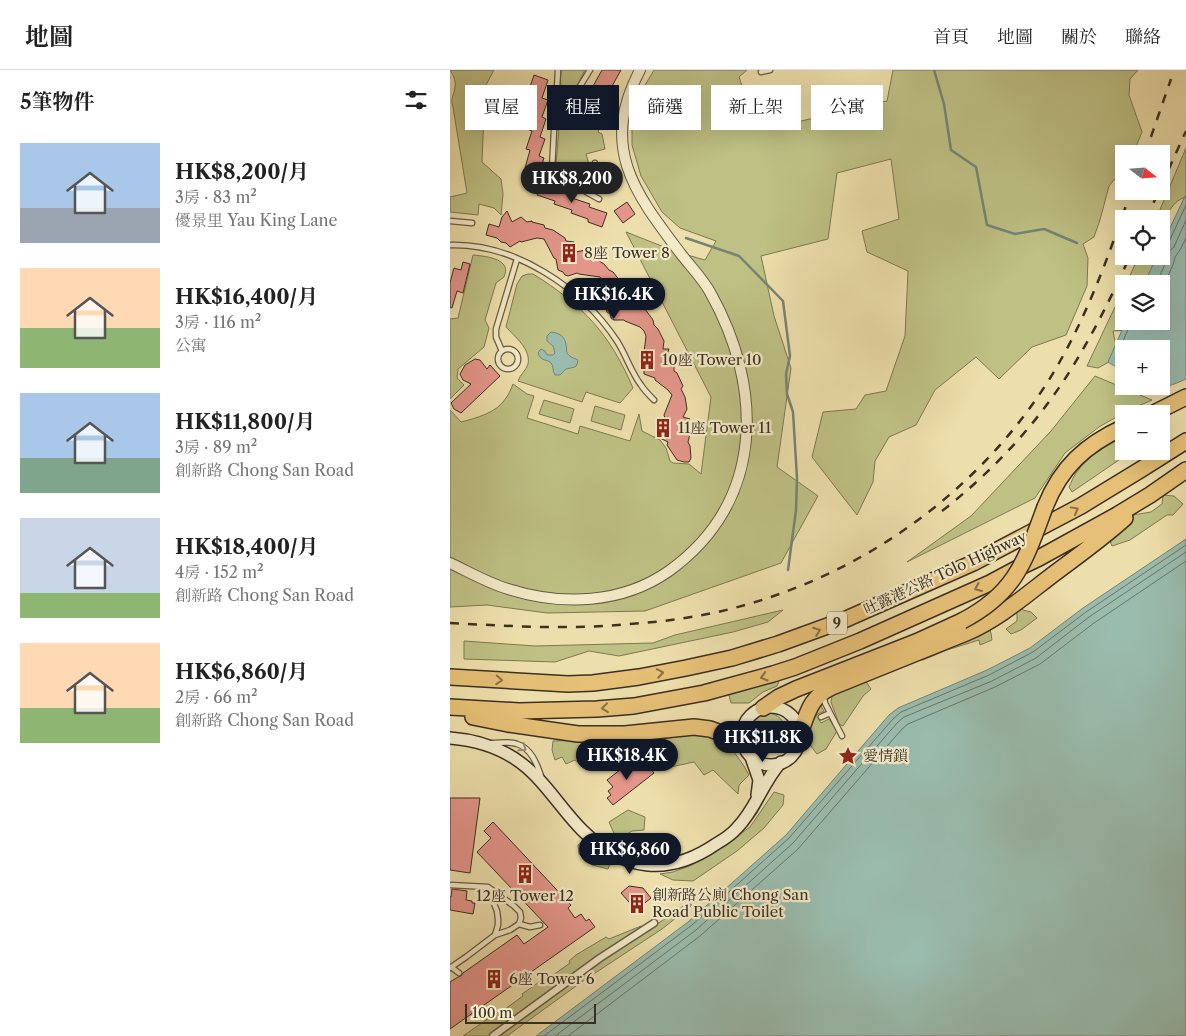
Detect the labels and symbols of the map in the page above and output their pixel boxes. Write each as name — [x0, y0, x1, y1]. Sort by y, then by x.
north arrow — [1115, 145, 1170, 200]
pin: HK$8,200 — [520, 162, 624, 204]
building icon: 8座 Tower 8 — [558, 242, 580, 264]
place label: 8座 Tower 8 — [584, 243, 670, 262]
pin: HK$16.4K — [562, 278, 666, 320]
building icon: 10座 Tower 10 — [636, 349, 658, 371]
place label: 10座 Tower 10 — [662, 350, 762, 369]
building icon: 11座 Tower 11 — [652, 417, 674, 439]
place label: 11座 Tower 11 — [678, 418, 772, 437]
one-way arrow — [1069, 506, 1078, 516]
street label: 吐露港公路 Tolo Highway — [860, 526, 1030, 619]
one-way arrow — [974, 582, 983, 593]
road number: 9 — [827, 612, 847, 634]
one-way arrow — [812, 627, 821, 637]
one-way arrow — [656, 669, 665, 679]
one-way arrow — [760, 672, 768, 682]
one-way arrow — [495, 675, 503, 686]
one-way arrow — [600, 702, 608, 713]
pin: HK$11.8K — [711, 720, 815, 763]
pin: HK$18.4K — [575, 738, 679, 781]
one-way arrow — [517, 742, 527, 751]
place icon: 愛情鎖 — [837, 745, 859, 767]
place label: 愛情鎖 — [863, 746, 908, 765]
pin: HK$6,860 — [578, 832, 682, 875]
building icon: 12座 Tower 12 — [514, 863, 536, 885]
place label: 創新路公廁 Chong San Road Public Toilet — [652, 885, 809, 921]
place label: 12座 Tower 12 — [476, 886, 574, 905]
building icon: 創新路公廁 Chong San Road Public Toilet — [626, 893, 648, 915]
building icon: 6座 Tower 6 — [483, 968, 505, 990]
place label: 6座 Tower 6 — [509, 969, 595, 988]
scale bar — [465, 1001, 596, 1024]

